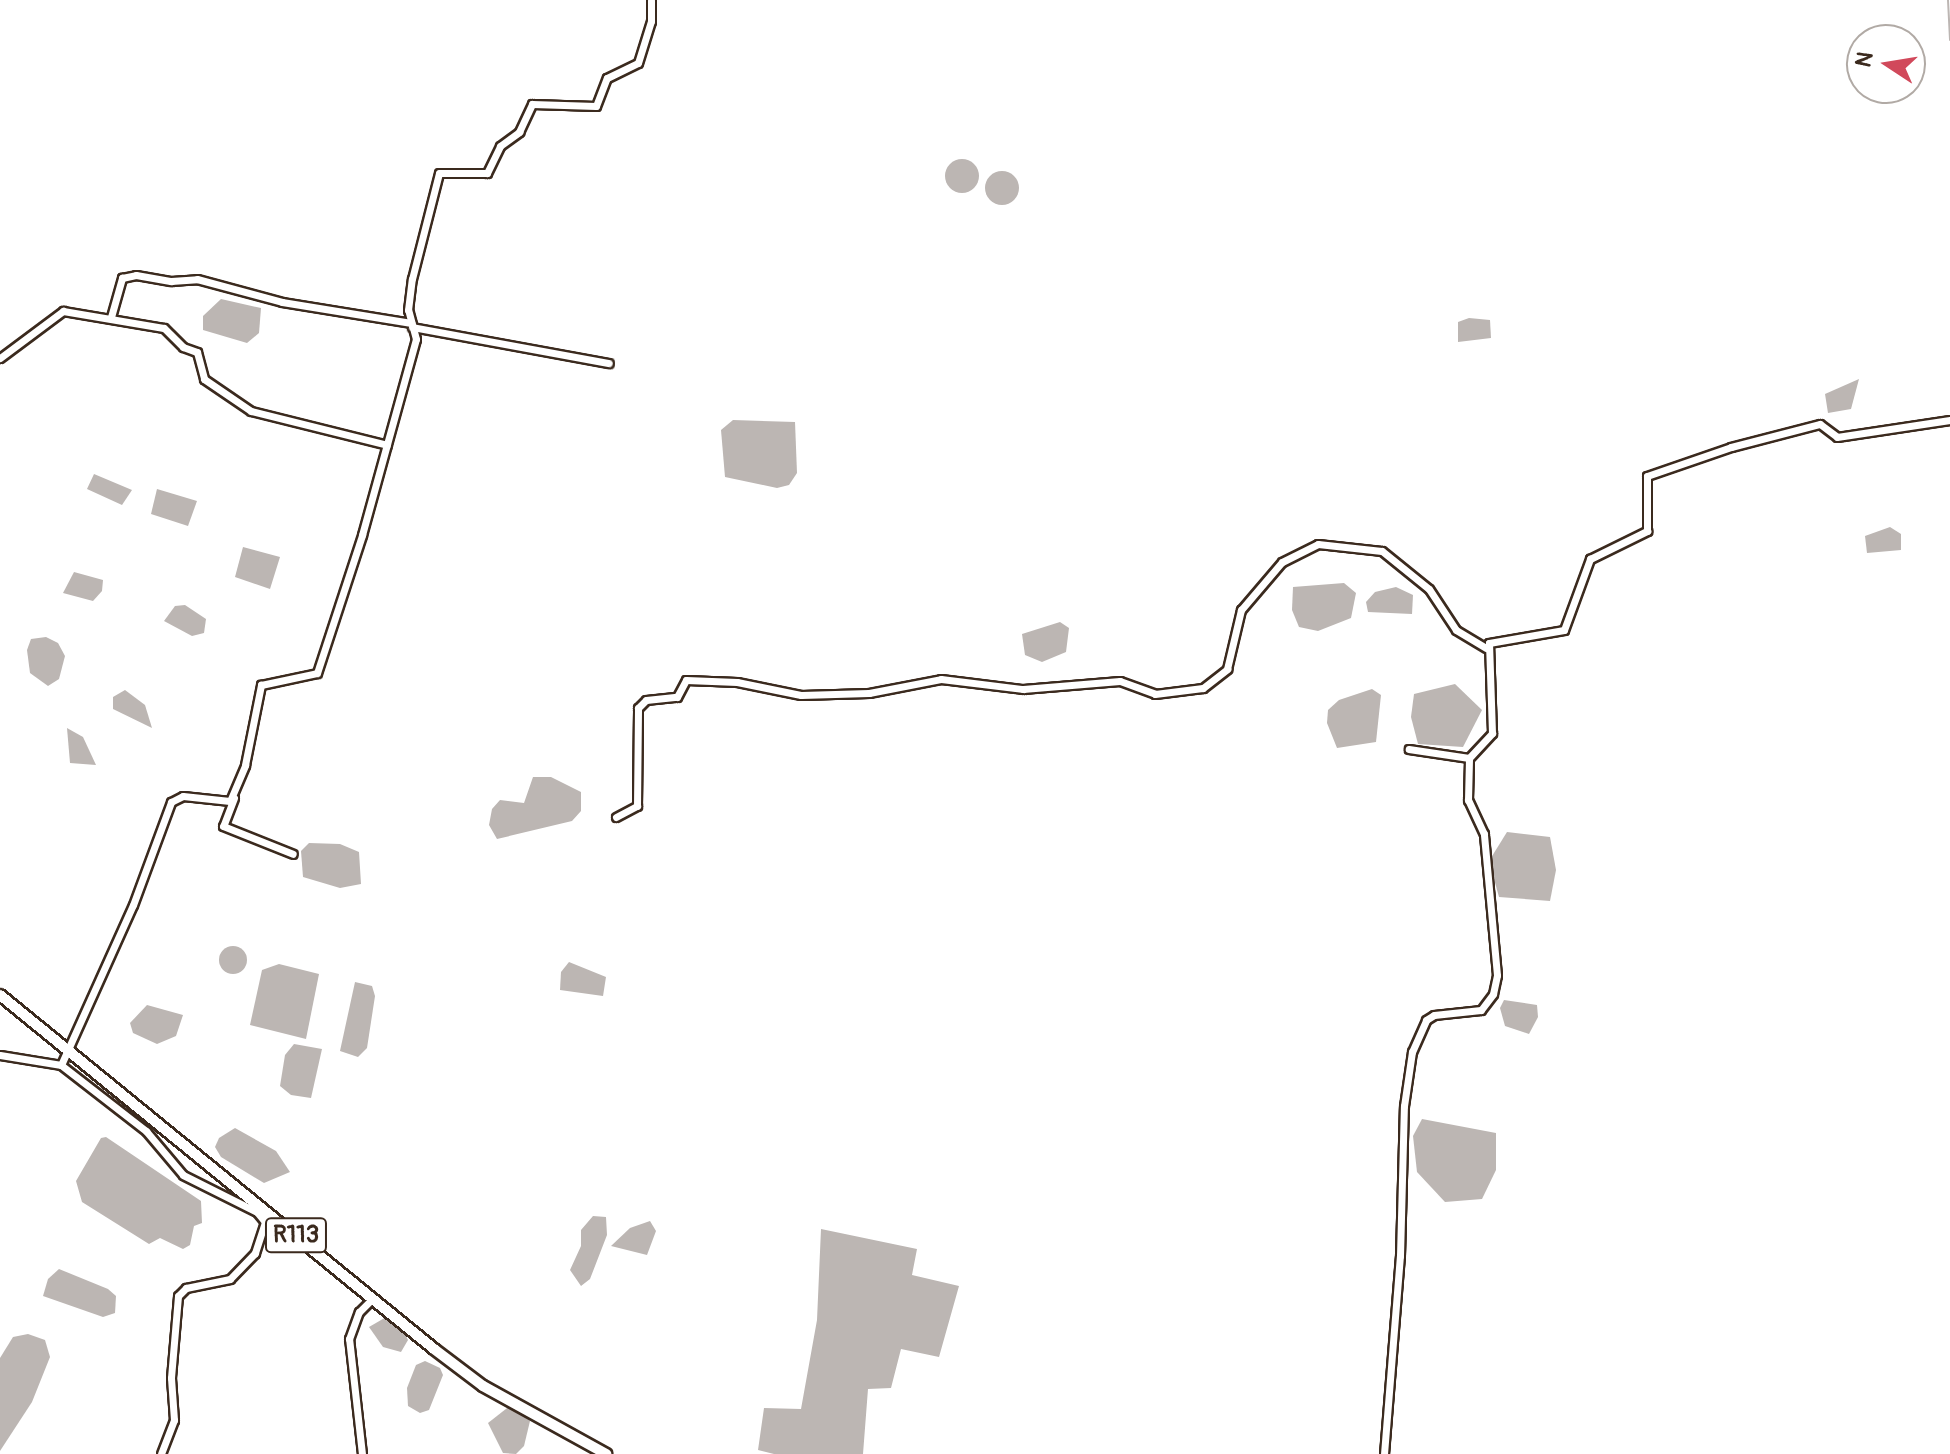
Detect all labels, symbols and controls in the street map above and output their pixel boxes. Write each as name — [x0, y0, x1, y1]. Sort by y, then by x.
north arrow — [1846, 24, 1926, 104]
text: N — [1849, 49, 1880, 70]
road number: R113 — [264, 1215, 328, 1255]

